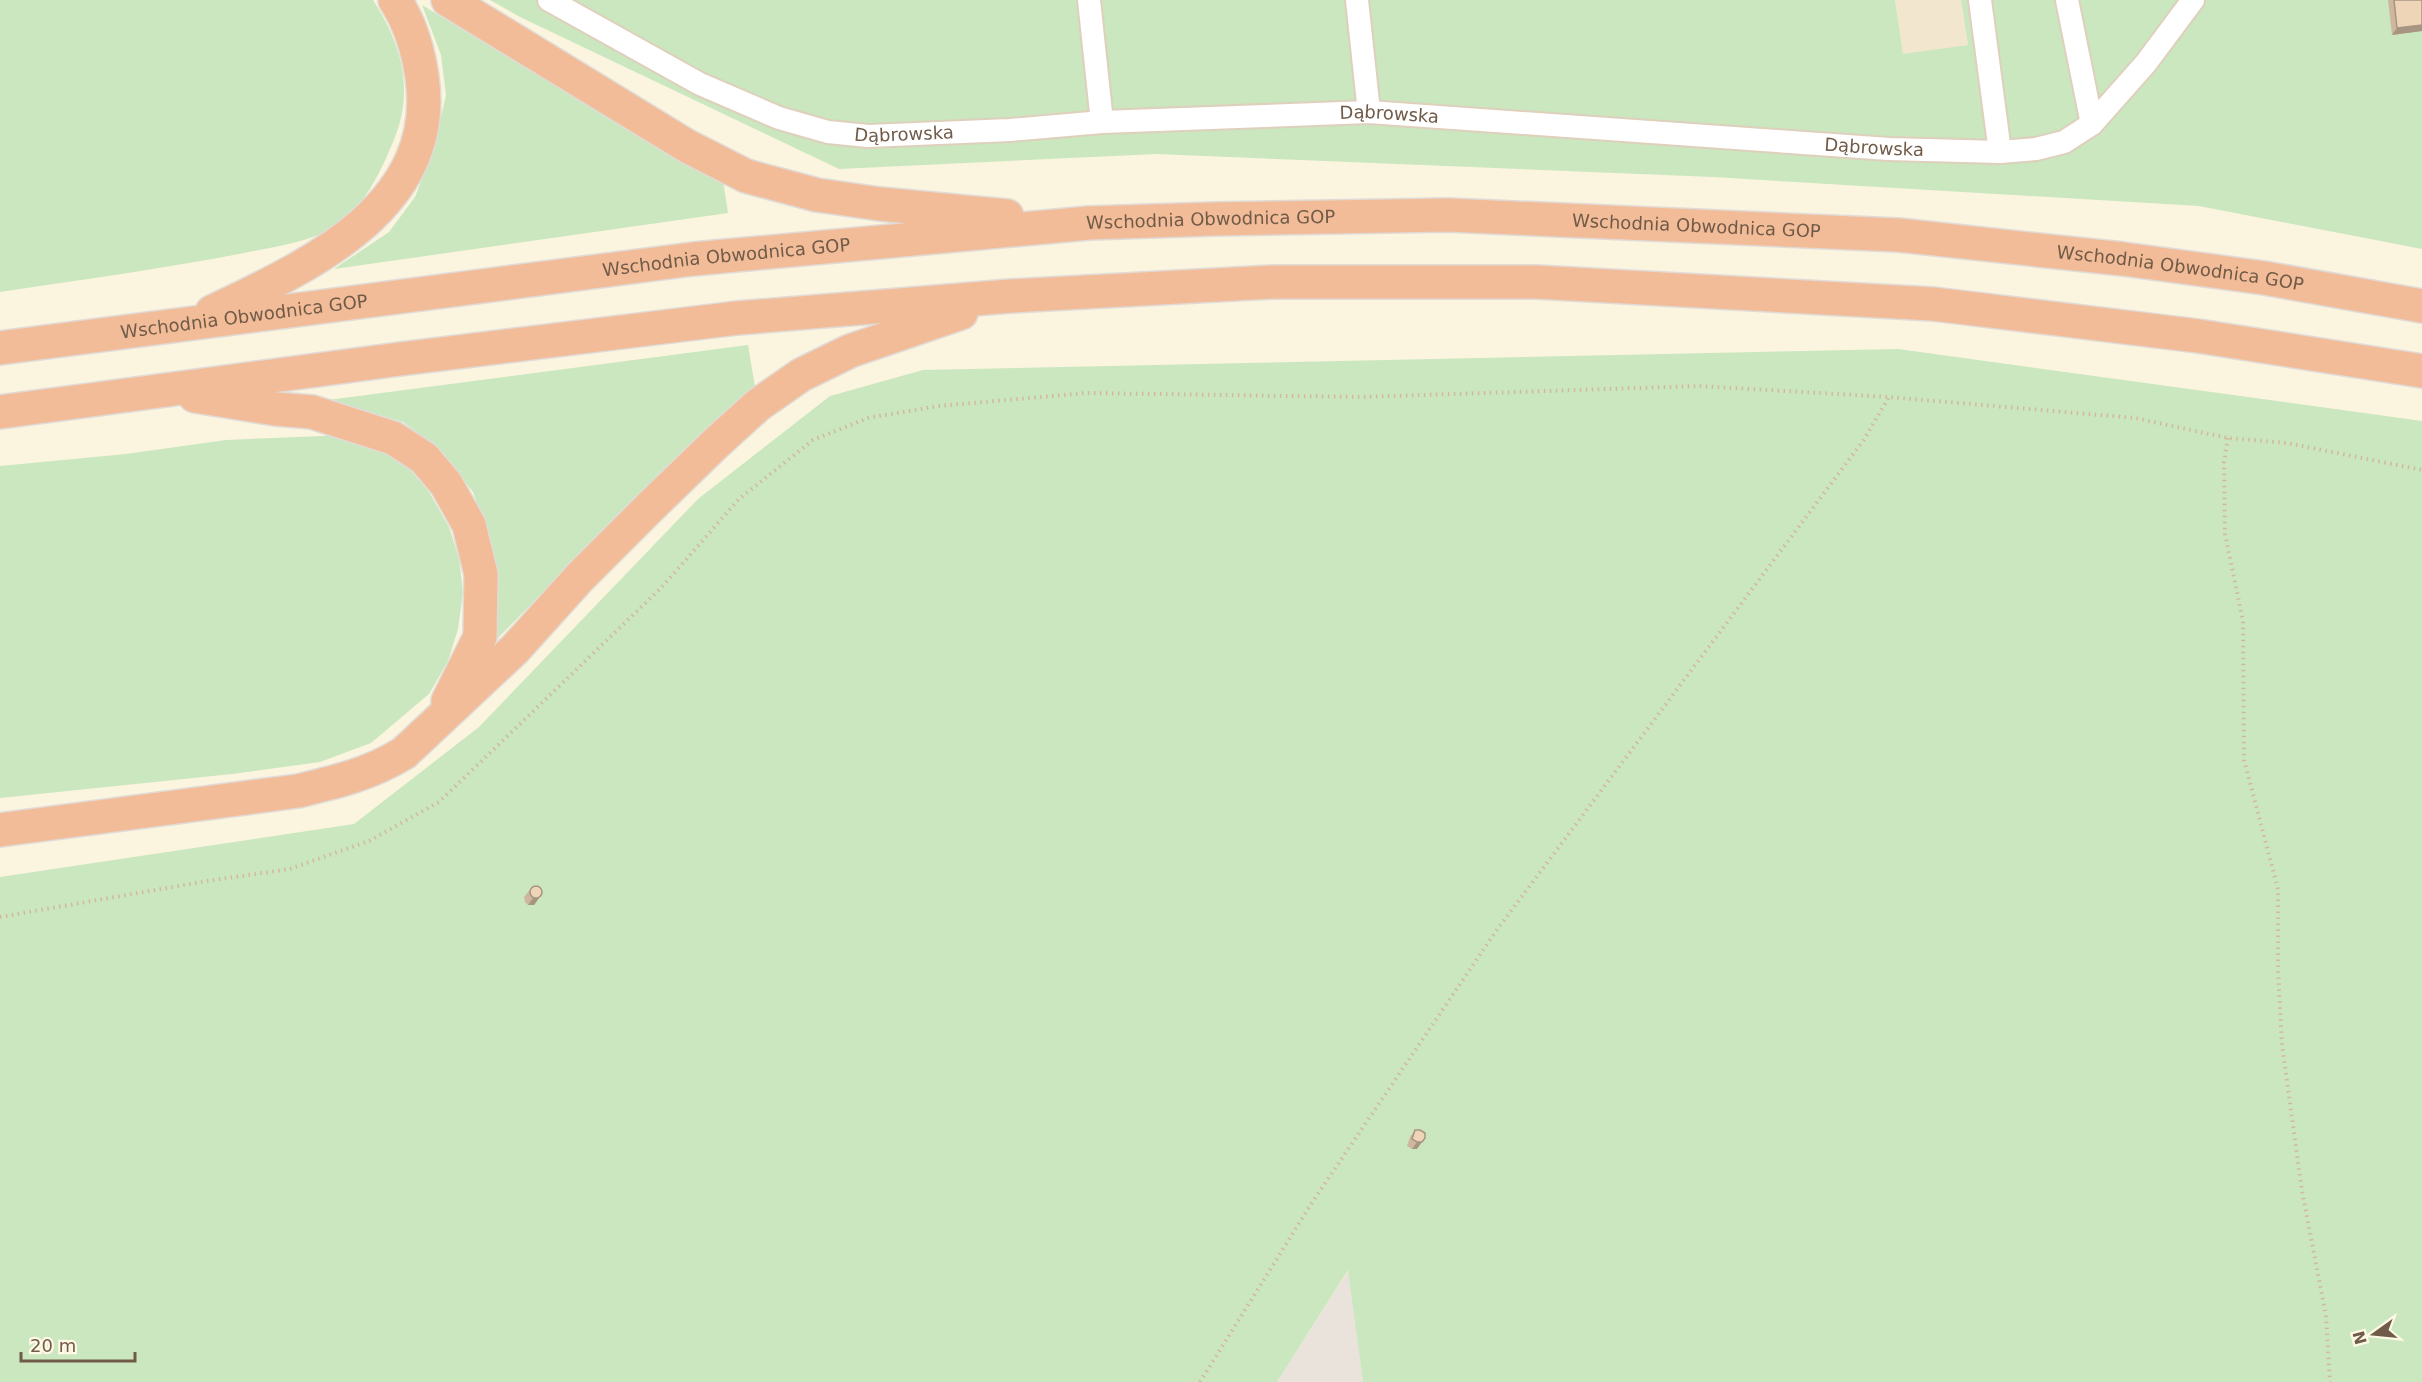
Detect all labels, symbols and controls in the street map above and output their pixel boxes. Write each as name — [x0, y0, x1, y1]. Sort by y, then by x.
street label: Dąbrowska — [1339, 101, 1440, 127]
street label: Dąbrowska — [853, 121, 954, 146]
street label: Dąbrowska — [1824, 133, 1924, 160]
street label: Wschodnia Obwodnica GOP — [1086, 206, 1335, 233]
street label: Wschodnia Obwodnica GOP — [1571, 210, 1821, 242]
street label: Wschodnia Obwodnica GOP — [601, 234, 851, 281]
street label: Wschodnia Obwodnica GOP — [2056, 241, 2306, 295]
street label: Wschodnia Obwodnica GOP — [119, 290, 369, 342]
north arrow — [2344, 1304, 2404, 1364]
scale bar — [21, 1325, 135, 1363]
text: N — [2349, 1329, 2371, 1347]
text: 20 m — [30, 1335, 76, 1356]

